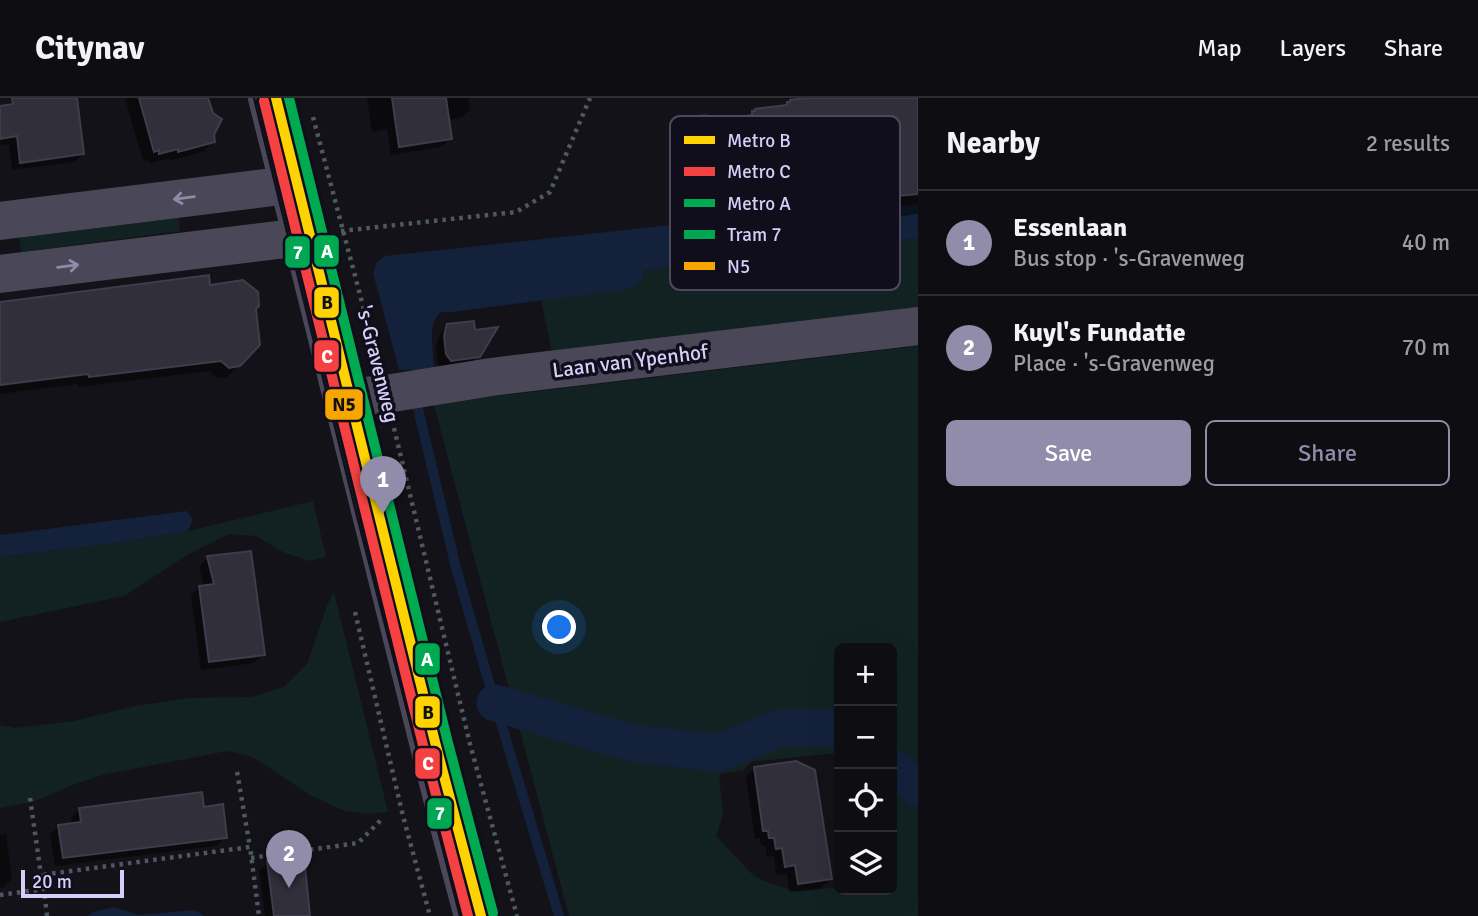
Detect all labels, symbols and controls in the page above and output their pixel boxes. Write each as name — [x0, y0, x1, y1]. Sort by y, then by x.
text: Citynav — [35, 28, 144, 69]
text: Map — [1197, 33, 1242, 63]
text: Layers — [1280, 33, 1346, 63]
text: Share — [1384, 33, 1443, 63]
legend — [670, 116, 900, 290]
text: Nearby — [946, 125, 1040, 162]
text: Metro B — [727, 129, 791, 153]
text: 2 results — [1366, 129, 1450, 158]
text: Metro C — [727, 160, 791, 184]
one-way arrow — [173, 191, 196, 204]
text: Metro A — [727, 192, 791, 216]
text: Essenlaan — [1013, 212, 1127, 244]
text: Tram 7 — [727, 223, 782, 247]
text: 1 — [963, 228, 975, 257]
text: 40 m — [1402, 228, 1450, 257]
line badge: A — [313, 234, 340, 268]
line badge: 7 — [284, 235, 311, 269]
text: A — [321, 240, 333, 264]
text: 7 — [293, 241, 303, 265]
text: Bus stop · 's-Gravenweg — [1013, 244, 1245, 273]
text: N5 — [727, 255, 750, 279]
one-way arrow — [56, 259, 79, 272]
line badge: B — [313, 286, 340, 319]
text: B — [321, 291, 333, 315]
street label: 's-Gravenweg — [351, 303, 405, 425]
text: Kuyl's Fundatie — [1013, 317, 1186, 349]
text: 2 — [963, 333, 975, 362]
text: 70 m — [1402, 333, 1450, 362]
street label: Laan van Ypenhof — [551, 338, 710, 383]
line badge: C — [313, 339, 340, 373]
text: C — [321, 345, 333, 369]
text: Place · 's-Gravenweg — [1013, 349, 1215, 378]
line badge: N5 — [324, 388, 364, 421]
text: N5 — [332, 393, 356, 417]
button: Save — [946, 420, 1191, 486]
button: Share — [1205, 420, 1450, 486]
pin: 1 — [360, 456, 406, 514]
your location — [542, 610, 576, 644]
line badge: A — [414, 642, 441, 676]
map controls — [834, 643, 897, 895]
button: + — [834, 643, 897, 706]
text: A — [421, 648, 433, 672]
line badge: B — [414, 695, 441, 729]
text: B — [422, 701, 434, 725]
button: − — [834, 706, 897, 769]
line badge: C — [414, 747, 441, 780]
text: C — [422, 752, 434, 776]
button: locate — [834, 769, 897, 832]
line badge: 7 — [426, 797, 453, 830]
text: 7 — [435, 802, 445, 826]
pin: 2 — [266, 830, 312, 888]
button: layers — [834, 832, 897, 895]
scale bar — [21, 867, 124, 899]
text: 20 m — [32, 870, 72, 894]

